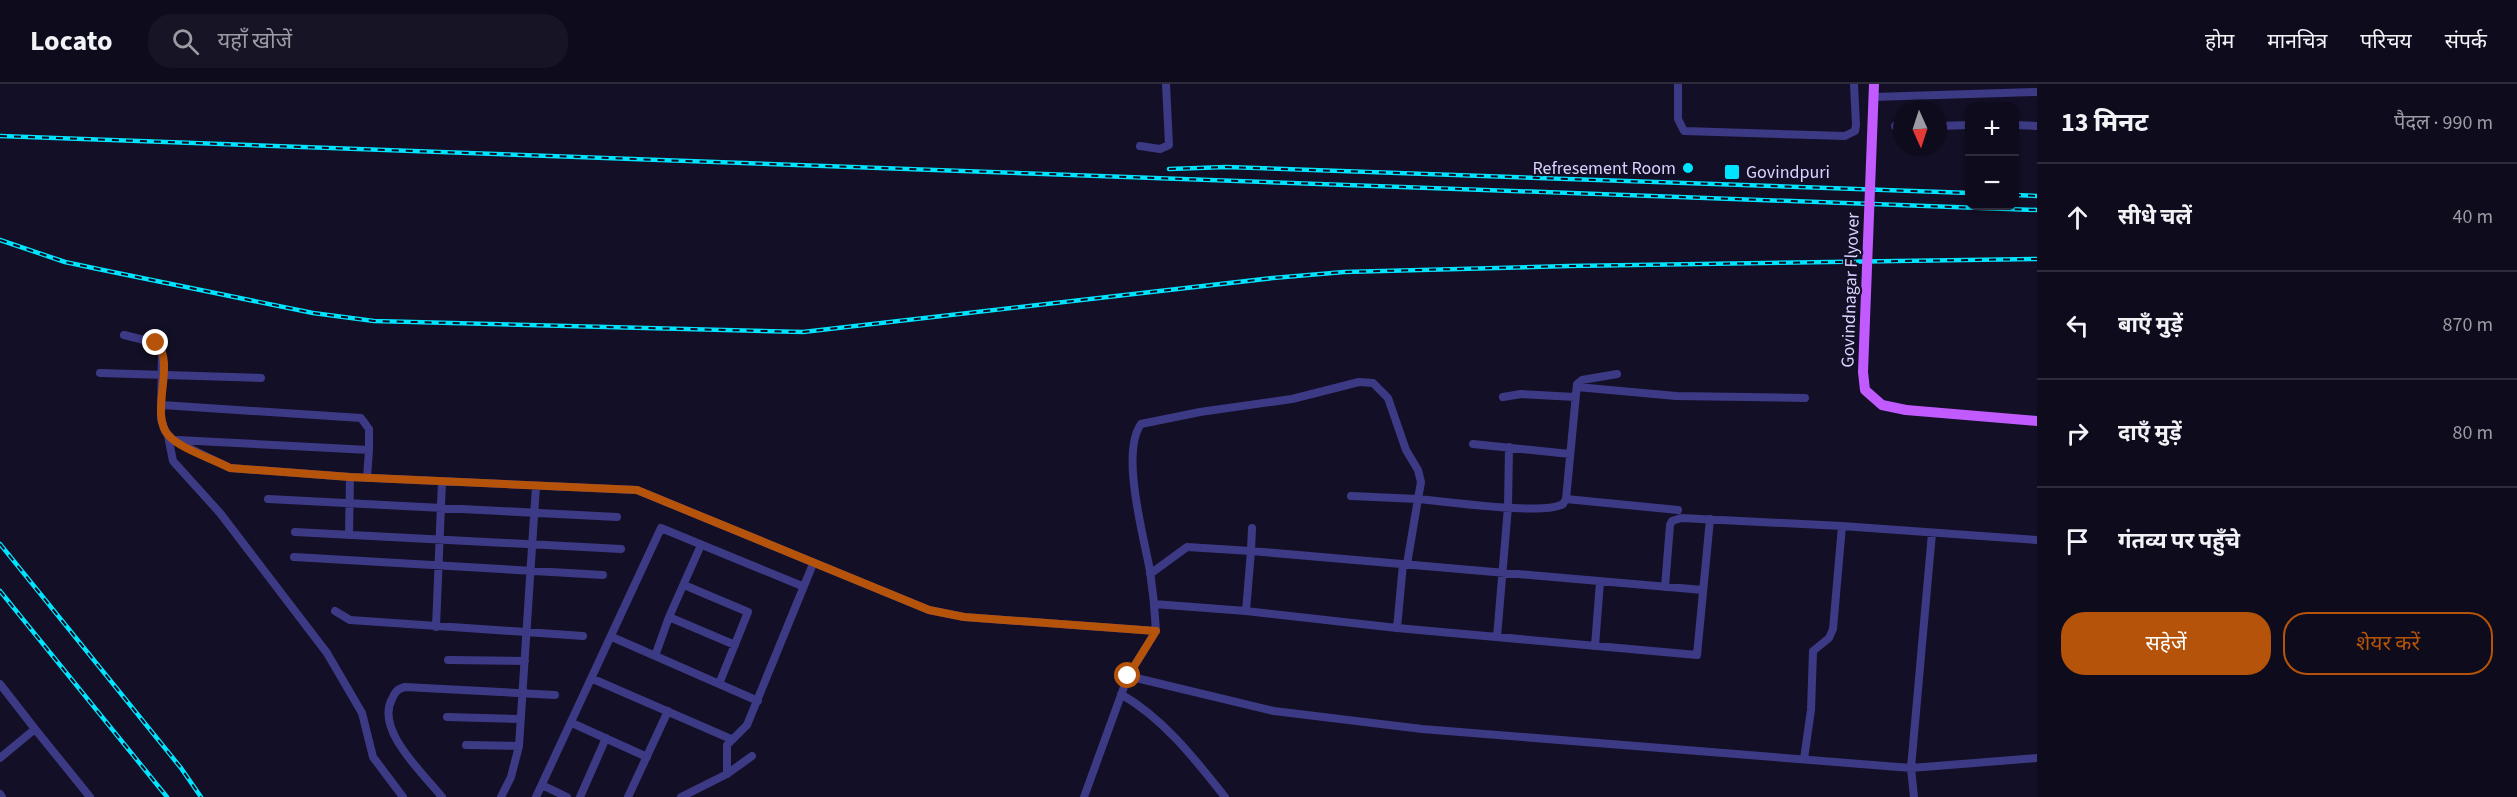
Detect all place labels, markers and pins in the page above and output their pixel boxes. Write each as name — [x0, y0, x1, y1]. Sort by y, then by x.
place label: Refresement Room — [1532, 156, 1676, 181]
place label: Govindpuri — [1746, 160, 1830, 185]
marker: Refresement Room — [1681, 161, 1695, 175]
marker: Govindpuri — [1723, 163, 1741, 181]

